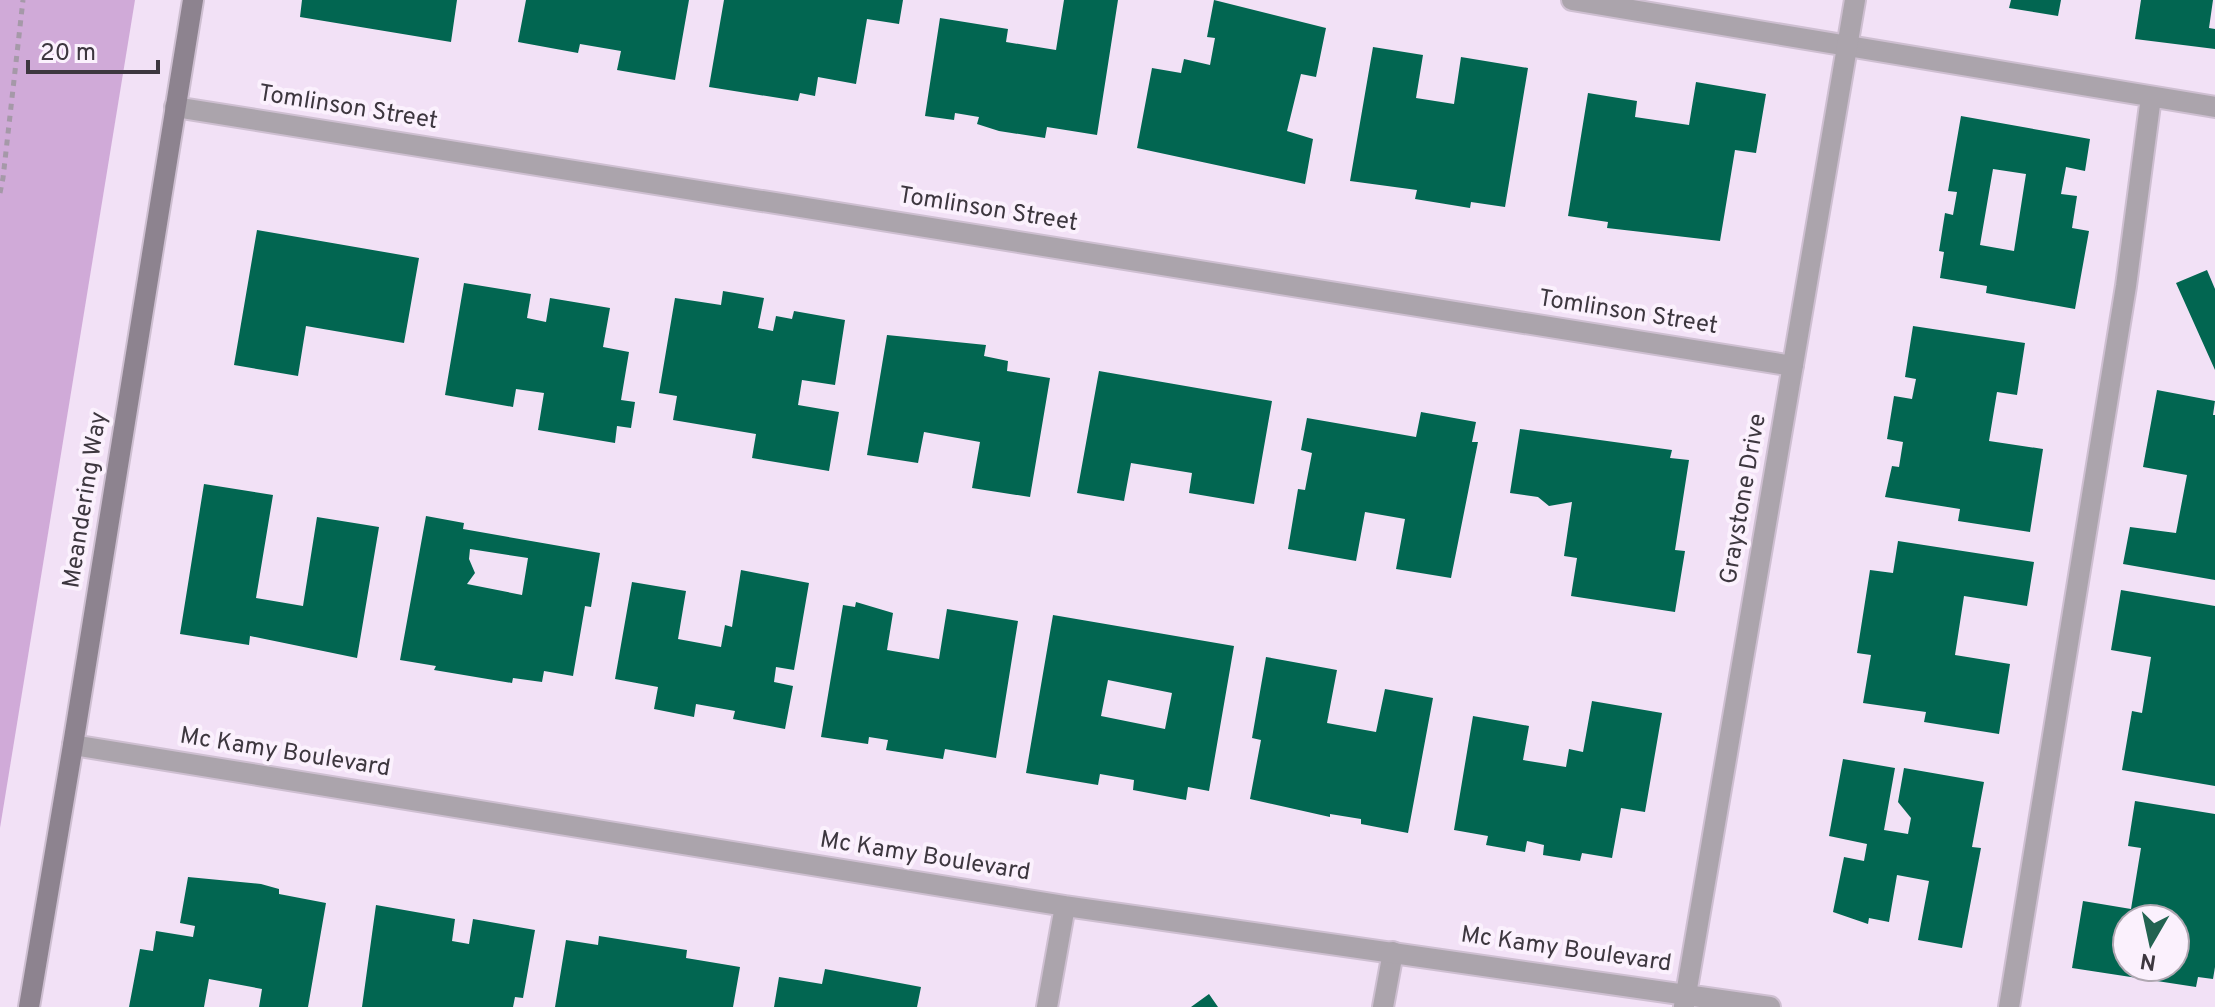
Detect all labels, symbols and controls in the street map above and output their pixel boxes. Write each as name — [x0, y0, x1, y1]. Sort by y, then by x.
scale bar — [28, 24, 158, 74]
text: 20 m — [40, 39, 96, 69]
street label: Tomlinson Street — [256, 79, 440, 137]
street label: Tomlinson Street — [896, 181, 1080, 239]
street label: Tomlinson Street — [1536, 284, 1720, 342]
street label: Meandering Way — [57, 410, 115, 590]
street label: Graystone Drive — [1714, 411, 1774, 587]
street label: Mc Kamy Boulevard — [178, 722, 392, 784]
street label: Mc Kamy Boulevard — [818, 826, 1032, 888]
north arrow — [2111, 903, 2191, 983]
street label: Mc Kamy Boulevard — [1459, 920, 1673, 980]
text: N — [2138, 946, 2158, 975]

